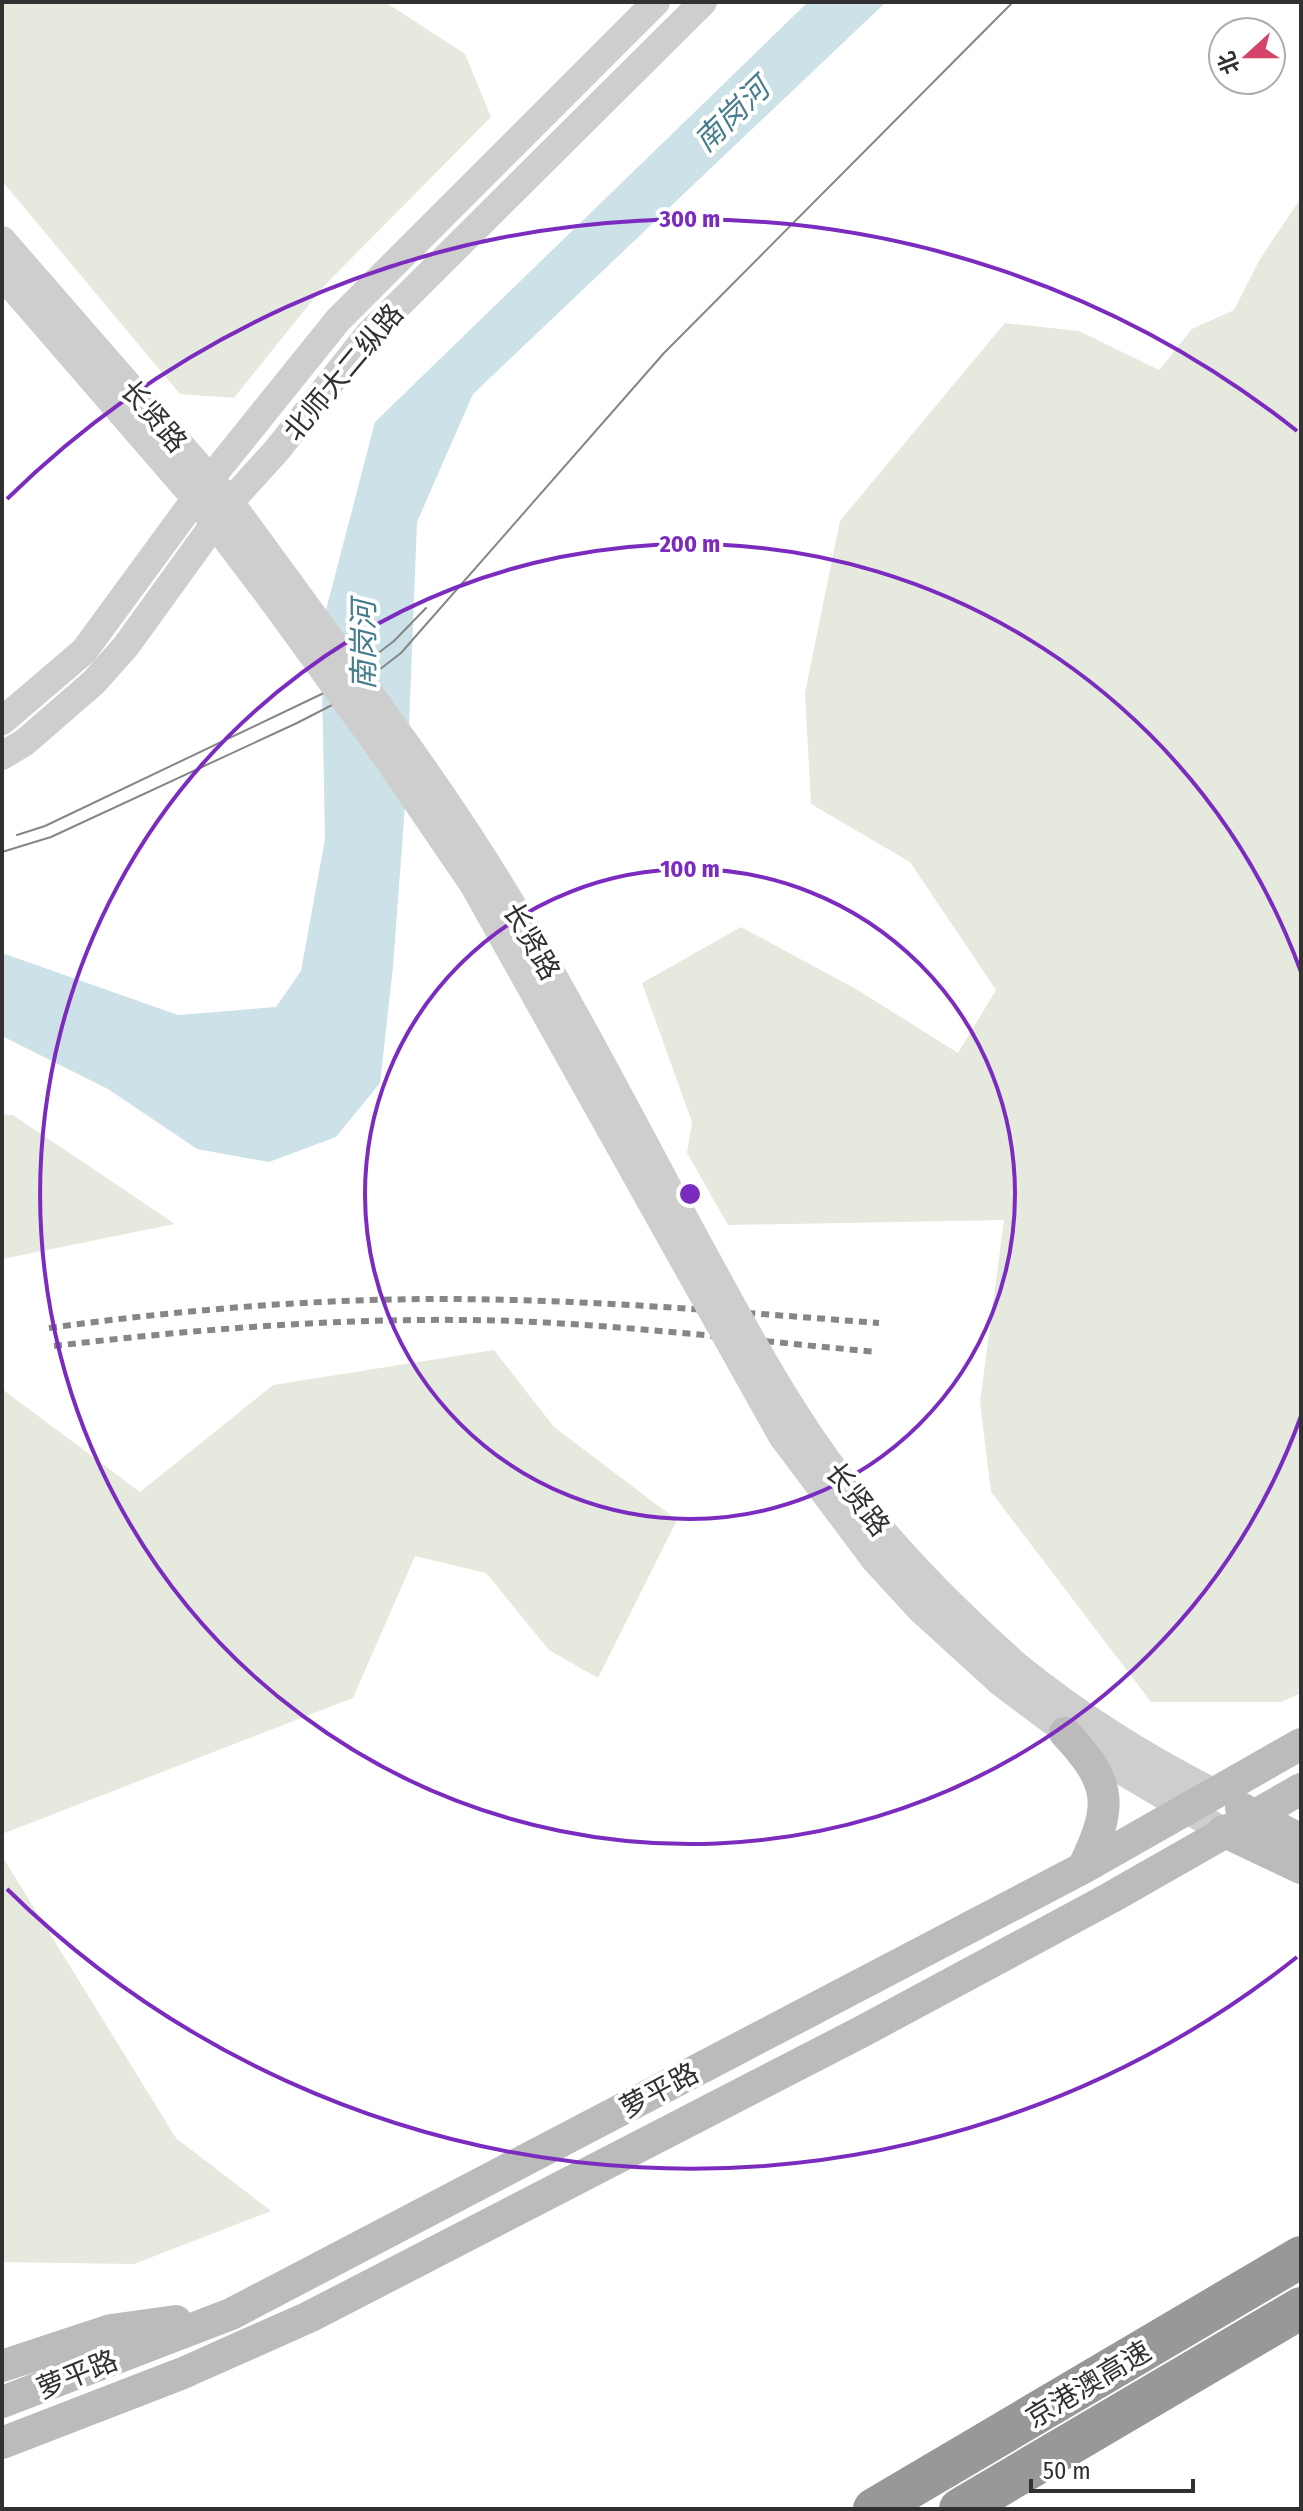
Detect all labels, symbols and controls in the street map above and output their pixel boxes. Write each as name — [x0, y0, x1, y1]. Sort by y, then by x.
north arrow — [1207, 16, 1287, 96]
text: 北 — [1212, 48, 1245, 78]
water label: 南岗河 — [687, 67, 780, 159]
text: 300 m — [659, 205, 720, 233]
street label: 北师大二纵路 — [277, 297, 410, 447]
street label: 长贤路 — [114, 374, 194, 459]
text: 200 m — [659, 530, 720, 558]
water label: 南岗河 — [346, 595, 382, 690]
text: 100 m — [660, 855, 720, 883]
street label: 长贤路 — [496, 897, 567, 986]
centre of rings — [676, 1180, 704, 1208]
street label: 长贤路 — [819, 1456, 896, 1543]
street label: 萝平路 — [614, 2056, 704, 2125]
street label: 京港澳高速 — [1020, 2334, 1157, 2435]
street label: 萝平路 — [32, 2343, 122, 2405]
scale bar — [1031, 2443, 1193, 2493]
text: 50 m — [1043, 2457, 1091, 2485]

